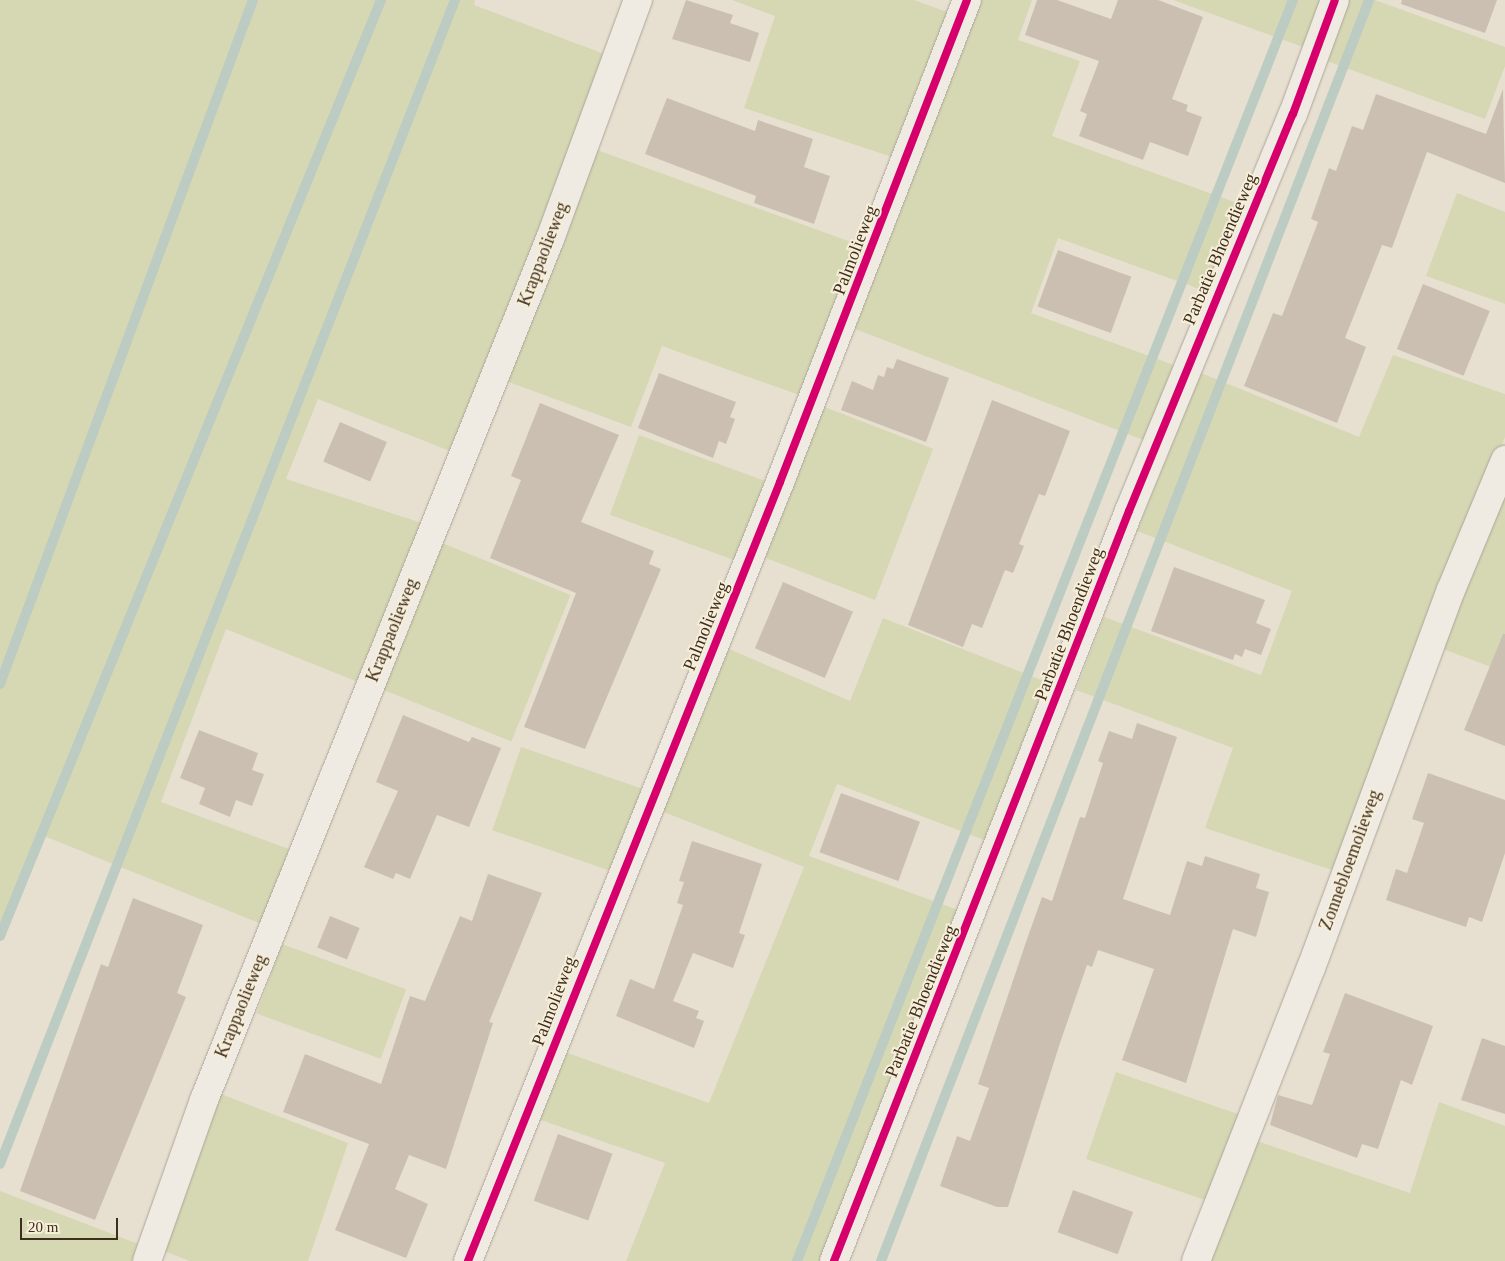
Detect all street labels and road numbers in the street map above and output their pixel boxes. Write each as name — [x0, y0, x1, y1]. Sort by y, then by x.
street label: Parbatie Bhoendieweg — [1178, 170, 1262, 328]
street label: Krappaolieweg — [513, 199, 573, 309]
street label: Palmolieweg — [828, 202, 882, 298]
street label: Parbatie Bhoendieweg — [1030, 544, 1108, 704]
street label: Krappaolieweg — [361, 575, 423, 685]
street label: Palmolieweg — [678, 578, 734, 674]
street label: Zonnebloemolieweg — [1315, 787, 1385, 933]
street label: Parbatie Bhoendieweg — [881, 922, 961, 1080]
street label: Krappaolieweg — [210, 951, 272, 1061]
street label: Palmolieweg — [527, 953, 581, 1049]

